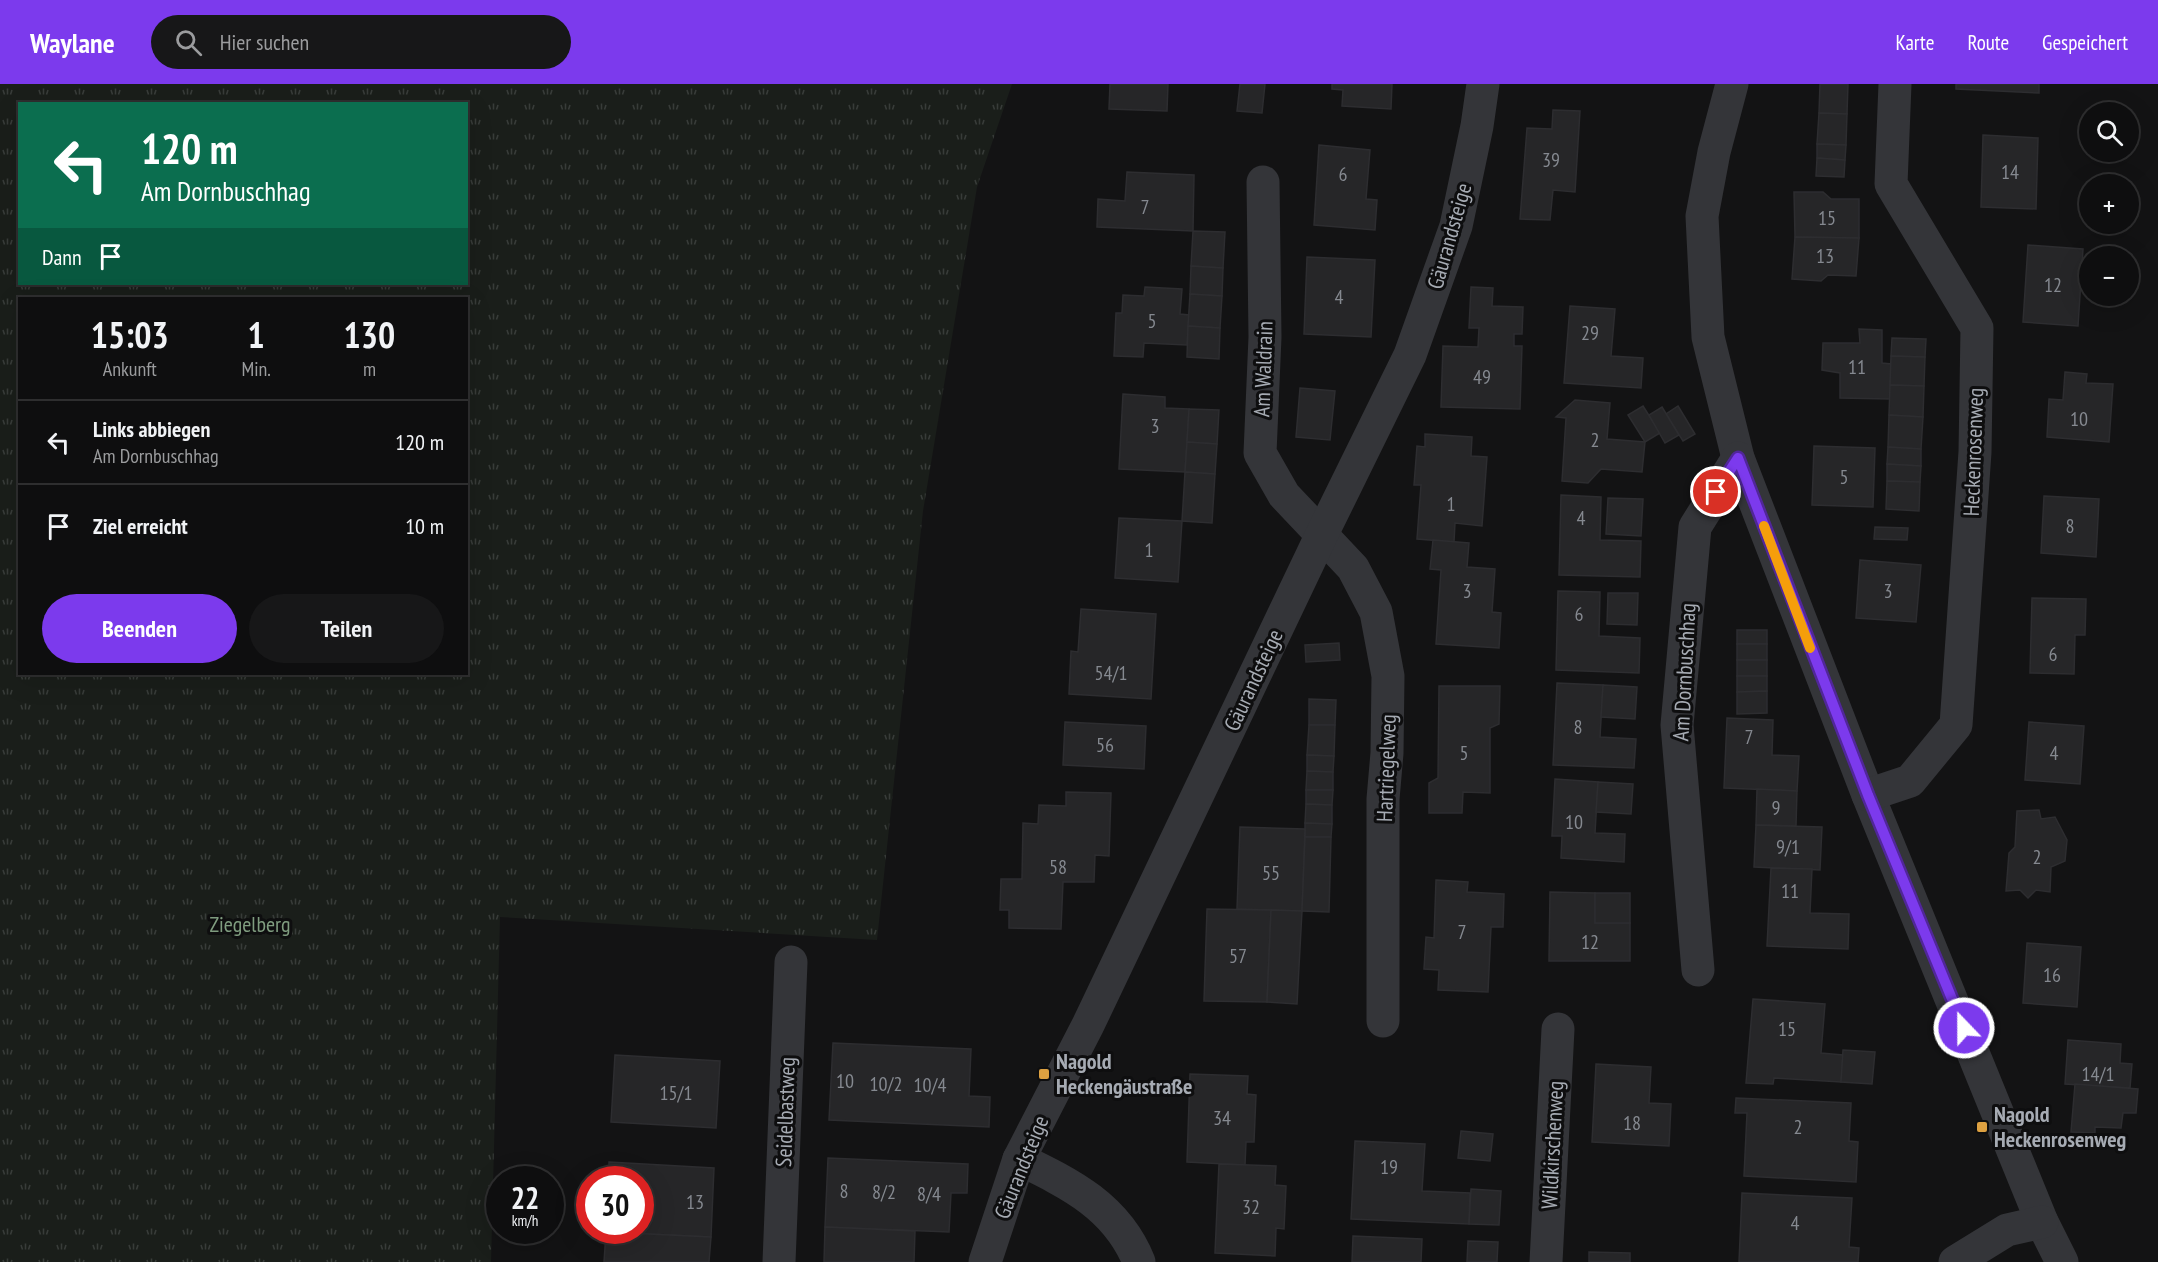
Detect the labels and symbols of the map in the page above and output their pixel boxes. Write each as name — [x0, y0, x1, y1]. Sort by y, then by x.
house number: 39 — [1542, 147, 1560, 173]
house number: 14 — [2001, 159, 2019, 185]
house number: 6 — [1339, 161, 1348, 187]
street label: Gäurandsteige — [1421, 180, 1477, 292]
house number: 7 — [1141, 194, 1150, 220]
house number: 15 — [1818, 205, 1836, 231]
house number: 13 — [1816, 243, 1834, 269]
house number: 12 — [2044, 272, 2062, 298]
house number: 4 — [1335, 284, 1344, 310]
house number: 5 — [1148, 308, 1157, 334]
house number: 29 — [1581, 320, 1599, 346]
street label: Am Waldrain — [1247, 321, 1279, 417]
house number: 11 — [1848, 354, 1866, 380]
house number: 49 — [1473, 364, 1491, 390]
street label: Heckenrosenweg — [1957, 387, 1989, 517]
house number: 10 — [2070, 406, 2088, 432]
house number: 3 — [1151, 413, 1160, 439]
house number: 2 — [1591, 427, 1600, 453]
house number: 5 — [1840, 464, 1849, 490]
pin — [1690, 466, 1741, 517]
house number: 1 — [1447, 491, 1456, 517]
house number: 4 — [1577, 505, 1586, 531]
house number: 8 — [2066, 513, 2075, 539]
house number: 1 — [1145, 537, 1154, 563]
house number: 3 — [1463, 578, 1472, 604]
house number: 3 — [1884, 578, 1893, 604]
house number: 6 — [1575, 601, 1584, 627]
street label: Am Dornbuschhag — [1666, 602, 1702, 742]
street label: Gäurandsteige — [1217, 625, 1289, 735]
house number: 6 — [2049, 641, 2058, 667]
house number: 54/1 — [1095, 660, 1127, 686]
street label: Hartriegelweg — [1370, 714, 1402, 822]
house number: 8 — [1574, 714, 1583, 740]
house number: 7 — [1745, 724, 1754, 750]
house number: 56 — [1096, 732, 1114, 758]
house number: 5 — [1460, 740, 1469, 766]
house number: 4 — [2050, 740, 2059, 766]
house number: 9 — [1772, 795, 1781, 821]
house number: 10 — [1565, 809, 1583, 835]
house number: 9/1 — [1776, 834, 1800, 860]
house number: 2 — [2033, 844, 2042, 870]
house number: 58 — [1049, 854, 1067, 880]
house number: 55 — [1262, 860, 1280, 886]
house number: 11 — [1781, 878, 1799, 904]
park label: Ziegelberg — [209, 910, 291, 938]
house number: 7 — [1458, 919, 1467, 945]
house number: 12 — [1581, 929, 1599, 955]
house number: 57 — [1229, 943, 1247, 969]
house number: 16 — [2043, 962, 2061, 988]
position arrow — [1932, 996, 1996, 1060]
house number: 15 — [1778, 1016, 1796, 1042]
place label: Nagold Heckengäustraße — [1056, 1047, 1192, 1100]
street label: Seidelbastweg — [769, 1057, 801, 1167]
house number: 14/1 — [2082, 1061, 2114, 1087]
marker: Nagold Heckengäustraße — [1037, 1067, 1051, 1081]
house number: 10 — [836, 1068, 854, 1094]
house number: 10/2 — [870, 1071, 902, 1097]
house number: 10/4 — [914, 1072, 946, 1098]
house number: 15/1 — [660, 1080, 692, 1106]
street label: Wildkirschenweg — [1535, 1080, 1569, 1210]
place label: Nagold Heckenrosenweg — [1994, 1100, 2126, 1153]
house number: 34 — [1213, 1105, 1231, 1131]
house number: 18 — [1623, 1110, 1641, 1136]
street label: Gäurandsteige — [988, 1111, 1054, 1223]
house number: 2 — [1794, 1114, 1803, 1140]
marker: Nagold Heckenrosenweg — [1975, 1120, 1989, 1134]
house number: 19 — [1380, 1154, 1398, 1180]
speed limit sign: 30 — [576, 1166, 654, 1244]
house number: 8 — [840, 1178, 849, 1204]
house number: 8/2 — [872, 1179, 896, 1205]
house number: 8/4 — [917, 1181, 941, 1207]
house number: 13 — [686, 1189, 704, 1215]
house number: 32 — [1242, 1194, 1260, 1220]
house number: 4 — [1791, 1210, 1800, 1236]

